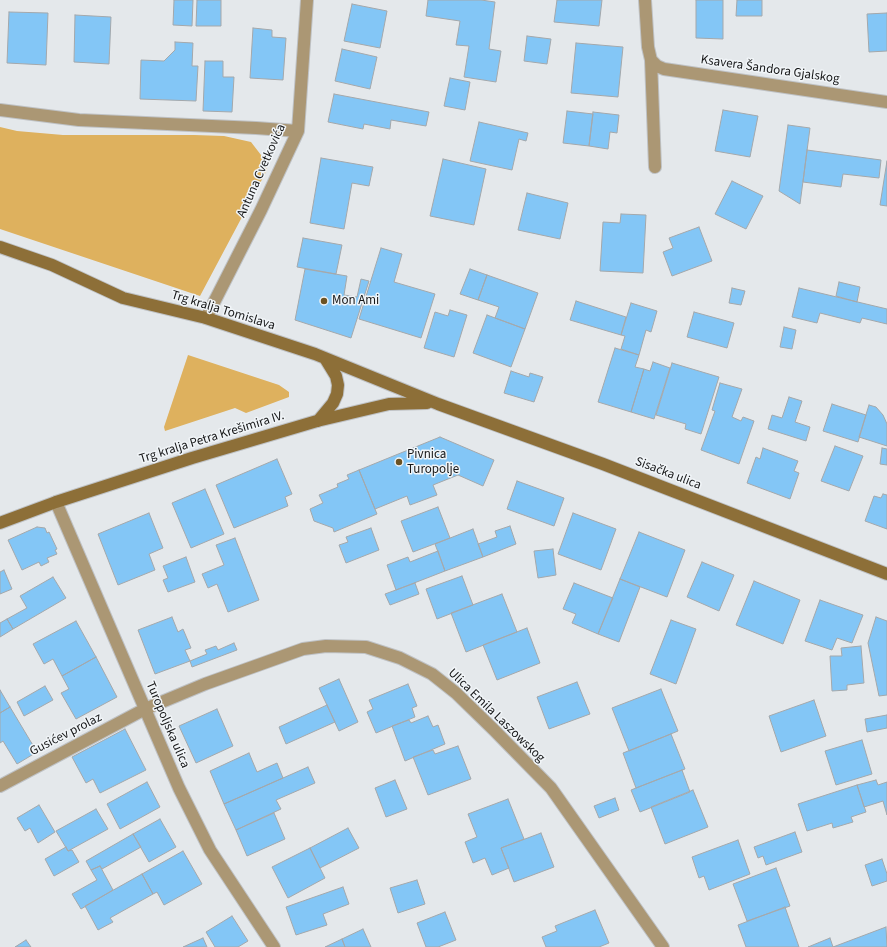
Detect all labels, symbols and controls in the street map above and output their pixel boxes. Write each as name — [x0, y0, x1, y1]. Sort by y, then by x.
street label: Ksavera Šandora Gjalskog — [700, 53, 840, 87]
street label: Antuna Cvetkovića — [234, 122, 290, 220]
street label: Trg kralja Tomislava — [169, 288, 277, 334]
place label: Mon Ami — [332, 293, 379, 309]
marker: Mon Ami — [319, 296, 329, 306]
street label: Trg kralja Petra Krešimira IV. — [138, 408, 286, 468]
place label: Pivnica Turopolje — [407, 447, 459, 478]
street label: Sisačka ulica — [633, 454, 703, 494]
marker: Pivnica Turopolje — [394, 457, 404, 467]
street label: Ulica Emila Laszowskog — [444, 666, 548, 766]
street label: Turopoljska ulica — [142, 679, 192, 771]
street label: Gusićev prolaz — [27, 710, 105, 760]

